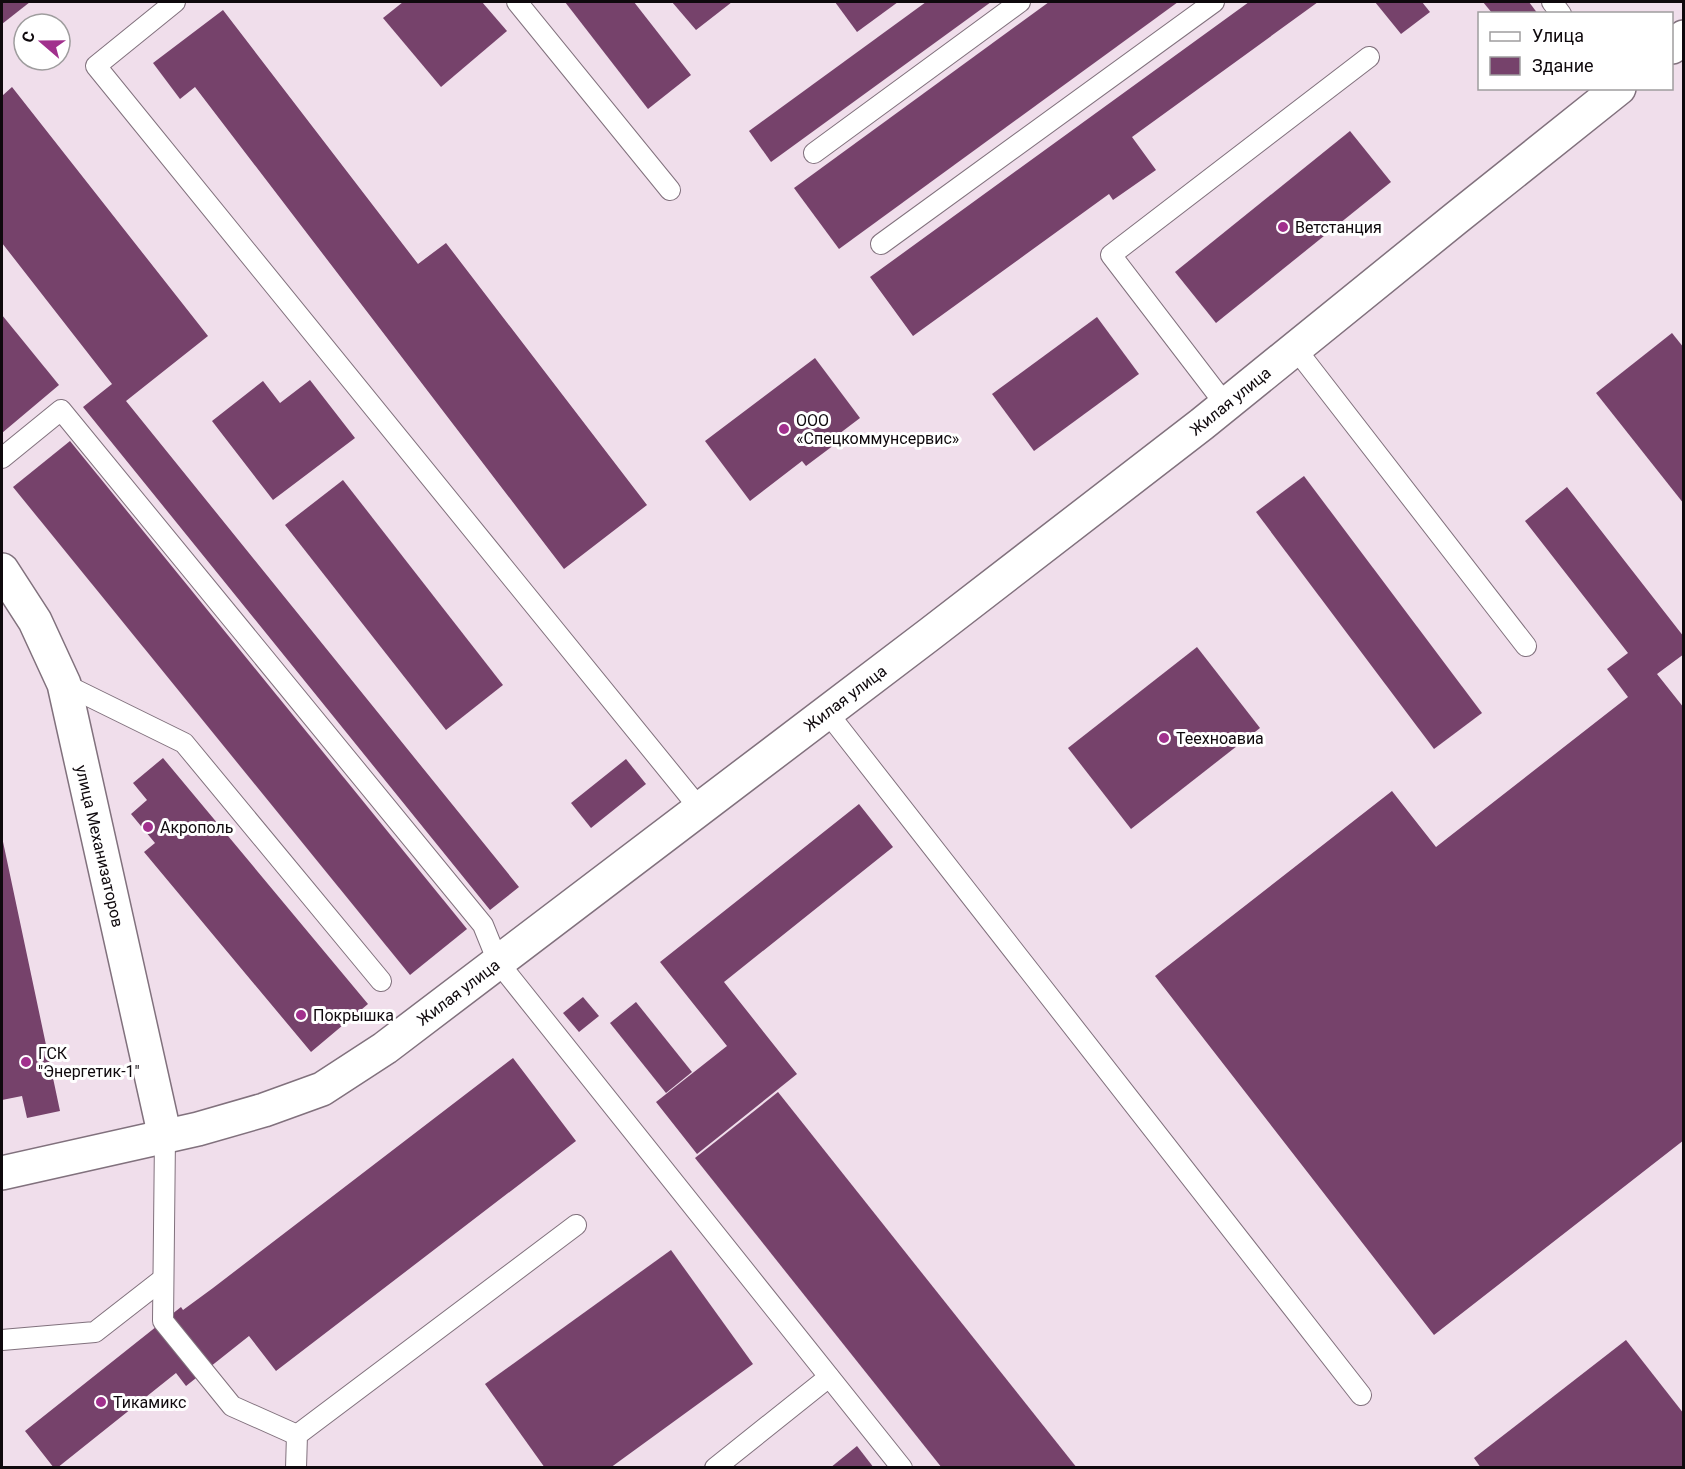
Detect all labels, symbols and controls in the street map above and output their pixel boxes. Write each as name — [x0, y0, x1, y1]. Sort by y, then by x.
north arrow — [12, 12, 72, 72]
legend — [1478, 12, 1673, 90]
text: Улица — [1532, 25, 1584, 46]
text: С — [18, 29, 39, 45]
text: Здание — [1532, 55, 1594, 76]
place label: Ветстанция — [1295, 218, 1382, 237]
marker: Ветстанция — [1276, 220, 1290, 234]
street label: Жилая улица — [1186, 363, 1275, 440]
place label: ООО «Спецкоммунсервис» — [796, 411, 959, 448]
marker: ООО «Спецкоммунсервис» — [777, 422, 791, 436]
street label: Жилая улица — [800, 661, 890, 736]
place label: Теехноавиа — [1176, 729, 1264, 748]
marker: Теехноавиа — [1157, 731, 1171, 745]
street label: улица Механизаторов — [72, 763, 127, 929]
place label: Акрополь — [160, 818, 233, 837]
marker: Акрополь — [141, 820, 155, 834]
street label: Жилая улица — [413, 955, 503, 1030]
place label: Покрышка — [313, 1006, 394, 1025]
marker: Покрышка — [294, 1008, 308, 1022]
place label: ГСК "Энергетик-1" — [38, 1044, 140, 1081]
marker: ГСК "Энергетик-1" — [19, 1055, 33, 1069]
place label: Тикамикс — [113, 1393, 186, 1412]
marker: Тикамикс — [94, 1395, 108, 1409]

